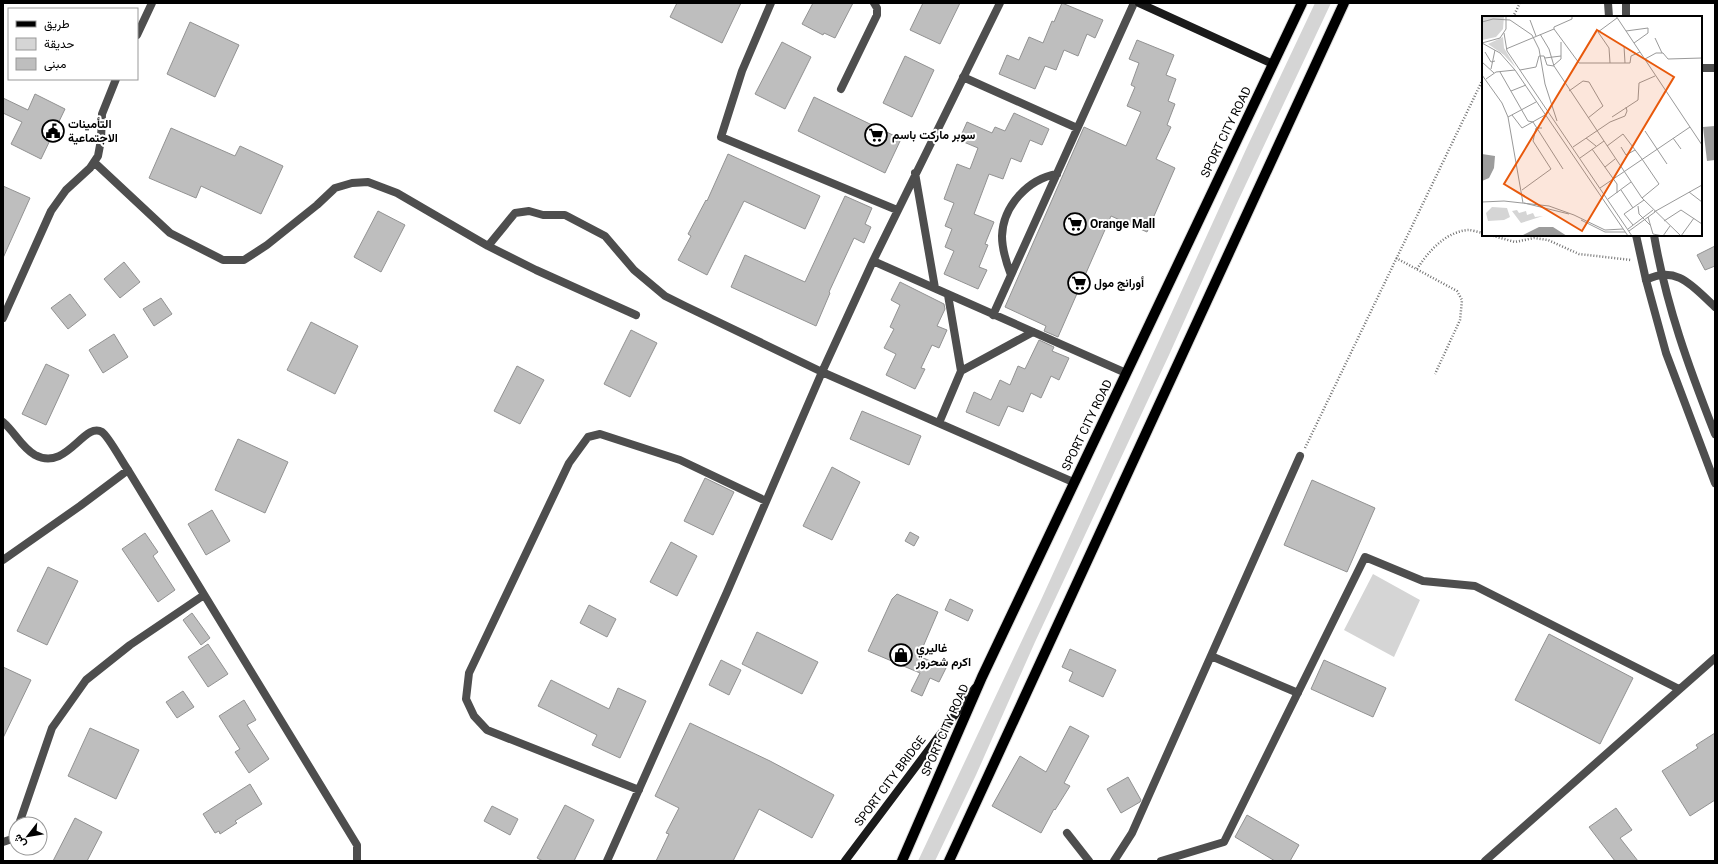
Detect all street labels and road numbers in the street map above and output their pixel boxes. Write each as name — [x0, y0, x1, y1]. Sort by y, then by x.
street label: SPORT CITY ROAD — [1198, 84, 1254, 180]
street label: SPORT CITY ROAD — [1059, 377, 1115, 473]
street label: SPORT CITY ROAD — [918, 682, 972, 778]
street label: SPORT CITY BRIDGE — [852, 733, 929, 829]

